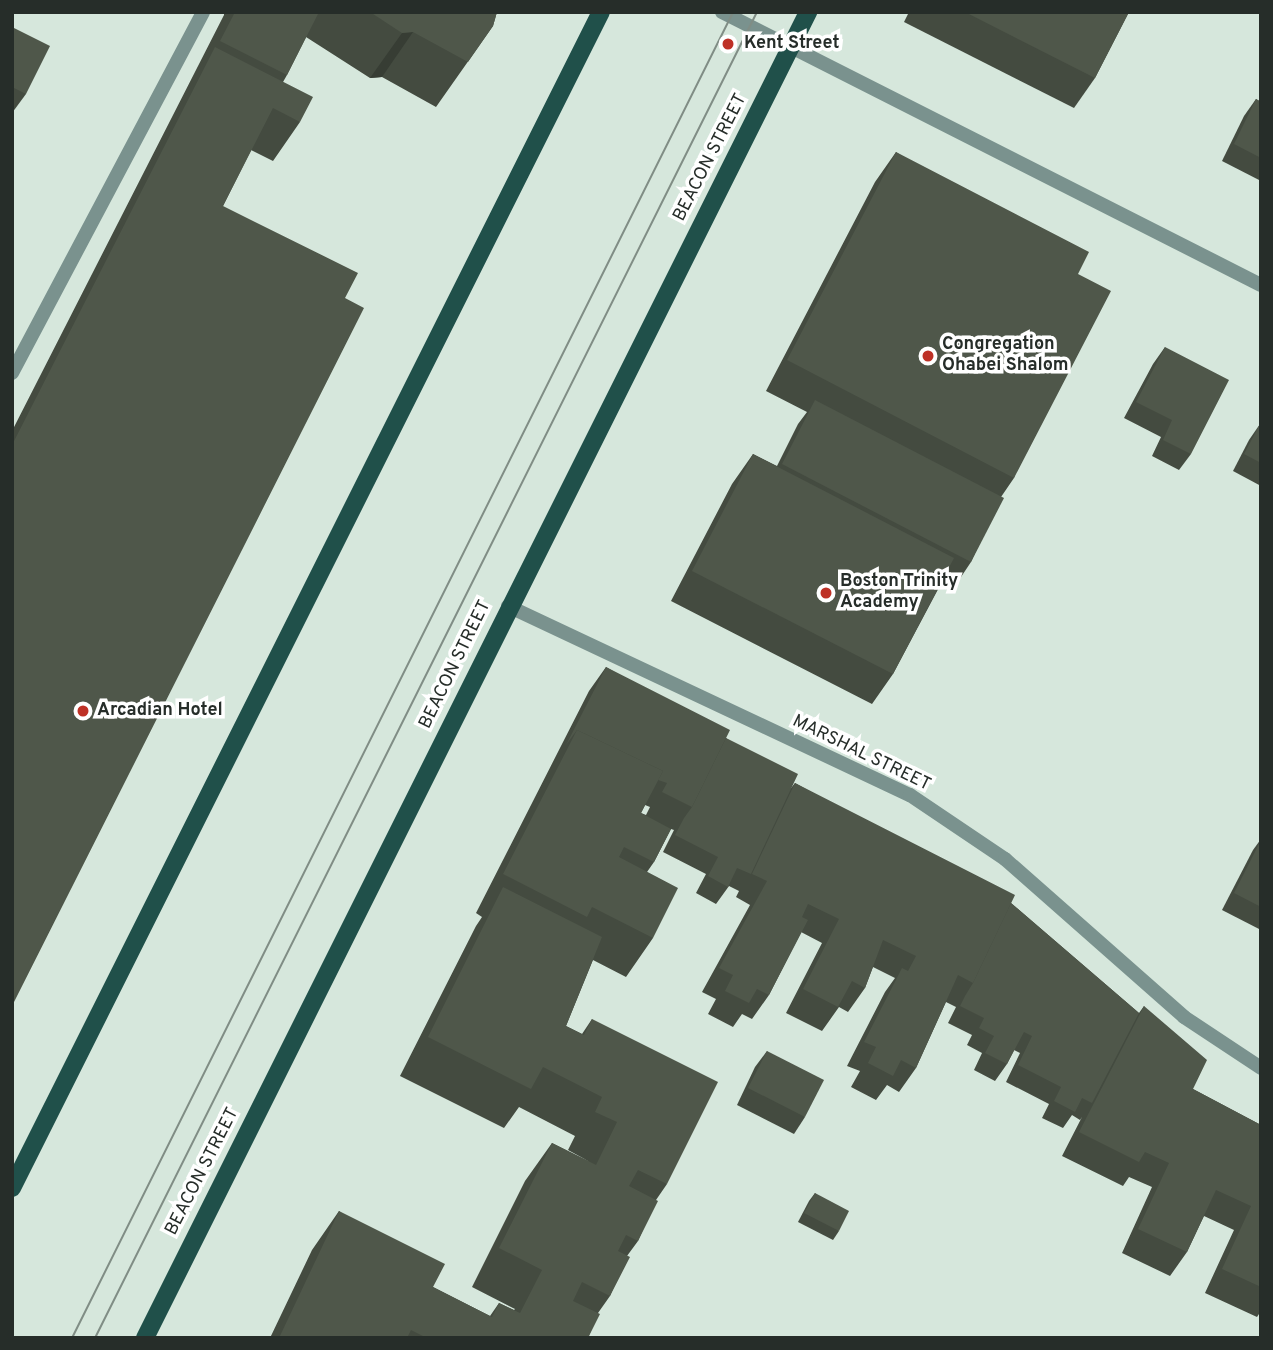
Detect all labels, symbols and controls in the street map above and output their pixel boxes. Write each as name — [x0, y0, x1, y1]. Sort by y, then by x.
place label: Kent Street — [744, 33, 840, 55]
marker: Kent Street — [718, 34, 738, 54]
street label: BEACON STREET — [670, 91, 752, 225]
place label: Congregation Ohabei Shalom — [942, 335, 1069, 378]
marker: Congregation Ohabei Shalom — [920, 348, 936, 364]
place label: Boston Trinity Academy — [840, 572, 958, 614]
marker: Boston Trinity Academy — [818, 585, 834, 601]
street label: BEACON STREET — [416, 597, 496, 733]
place label: Arcadian Hotel — [97, 700, 223, 722]
marker: Arcadian Hotel — [75, 703, 91, 719]
street label: MARSHAL STREET — [788, 711, 934, 797]
street label: BEACON STREET — [162, 1105, 244, 1239]

